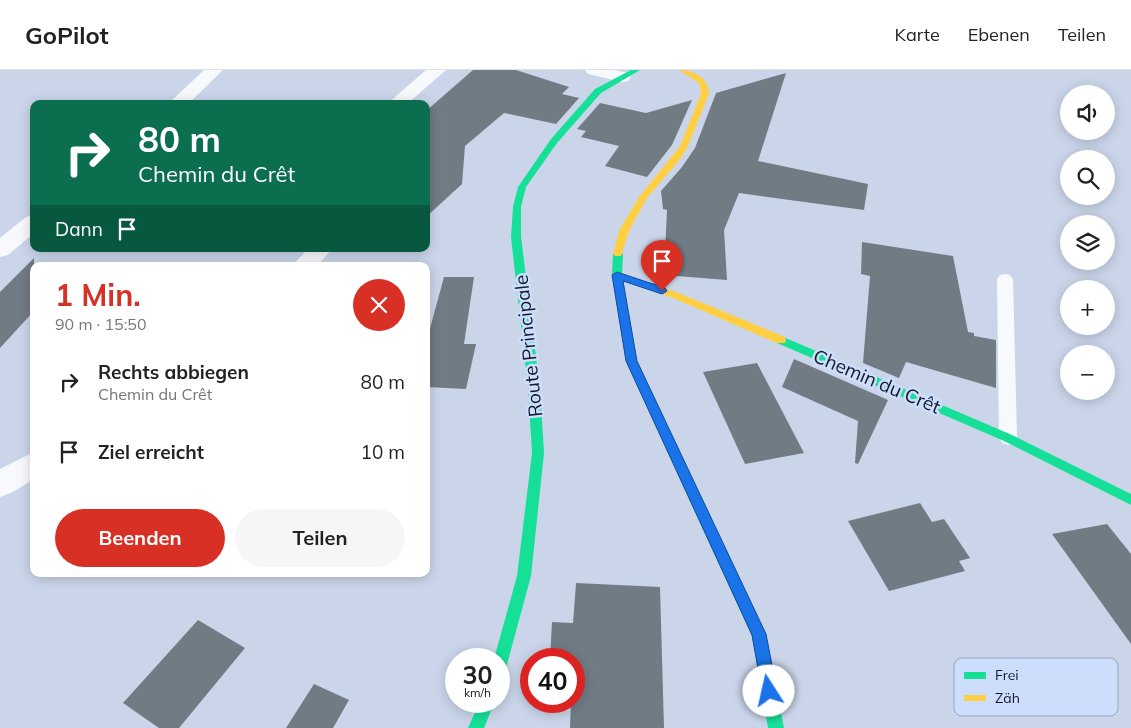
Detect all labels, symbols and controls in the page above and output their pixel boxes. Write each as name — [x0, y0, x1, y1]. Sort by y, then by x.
text: GoPilot — [25, 20, 109, 50]
text: Karte — [894, 23, 940, 46]
text: Ebenen — [968, 23, 1030, 46]
text: Teilen — [1058, 23, 1106, 46]
map controls — [1060, 85, 1115, 400]
button: sound — [1060, 85, 1115, 140]
text: 80 m — [138, 117, 221, 161]
icon: right — [55, 120, 120, 185]
button: search — [1060, 150, 1115, 205]
text: Chemin du Crêt — [138, 160, 295, 188]
icon: arrive — [113, 215, 141, 243]
button: layers — [1060, 215, 1115, 270]
text: Dann — [55, 217, 103, 241]
pin — [641, 240, 683, 291]
icon: arrive — [648, 247, 676, 275]
street label: Route Principale — [509, 274, 547, 418]
text: 1 Min. — [55, 276, 141, 314]
button: close — [353, 279, 405, 331]
button: + — [1060, 280, 1115, 335]
text: 90 m · 15:50 — [55, 314, 147, 334]
street label: Chemin du Crêt — [810, 343, 945, 419]
button: − — [1060, 345, 1115, 400]
text: Rechts abbiegen — [98, 360, 249, 384]
icon: right — [55, 368, 83, 396]
text: 80 m — [361, 370, 405, 394]
text: Chemin du Crêt — [98, 384, 212, 404]
icon: arrive — [55, 438, 83, 466]
text: Ziel erreicht — [98, 440, 204, 464]
text: 10 m — [361, 440, 405, 464]
button: Beenden — [55, 509, 225, 567]
button: Teilen — [235, 509, 405, 567]
speed limit sign: 40 — [520, 648, 585, 713]
legend — [954, 658, 1118, 716]
text: 30 — [462, 659, 493, 690]
position arrow — [742, 664, 794, 716]
text: Frei — [995, 666, 1019, 684]
text: km/h — [464, 685, 491, 700]
text: Zäh — [995, 689, 1020, 707]

